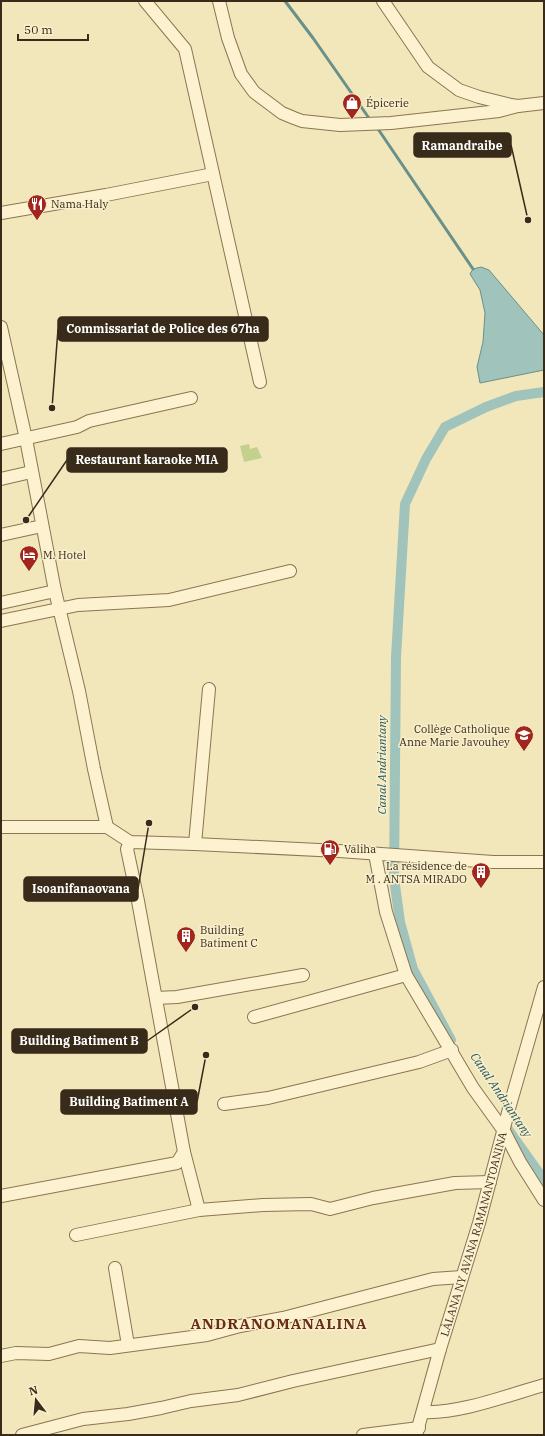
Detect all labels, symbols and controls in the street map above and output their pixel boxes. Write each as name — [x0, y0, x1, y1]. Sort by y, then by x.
scale bar — [18, 16, 88, 42]
text: 50 m — [24, 22, 53, 37]
shop icon: Épicerie — [341, 92, 363, 120]
place label: Épicerie — [366, 96, 409, 110]
callout: Ramandraibe — [414, 133, 511, 157]
text: Ramandraibe — [422, 138, 503, 153]
restaurant icon: Nama Haly — [26, 193, 48, 221]
place label: Nama Haly — [51, 197, 109, 211]
callout: Commissariat de Police des 67ha — [58, 317, 268, 341]
text: Commissariat de Police des 67ha — [66, 321, 260, 336]
callout: Restaurant karaoke MIA — [67, 448, 227, 472]
text: Restaurant karaoke MIA — [75, 452, 219, 467]
hotel icon: M. Hotel — [18, 544, 40, 572]
place label: M. Hotel — [43, 548, 86, 562]
water label: Canal Andriantany — [374, 714, 389, 814]
place label: Collège Catholique Anne Marie Javouhey — [399, 722, 510, 749]
school or university icon: Collège Catholique Anne Marie Javouhey — [513, 724, 535, 752]
fuel station icon: Valiha — [319, 838, 341, 866]
place label: Valiha — [344, 842, 376, 856]
place label: La résidence de M . ANTSA MIRADO — [366, 859, 467, 886]
building icon: La résidence de M . ANTSA MIRADO — [470, 861, 492, 889]
callout: Isoanifanaovana — [24, 877, 138, 901]
text: Isoanifanaovana — [32, 881, 130, 896]
place label: Building Batiment C — [200, 923, 258, 950]
building icon: Building Batiment C — [175, 925, 197, 953]
callout: Building Batiment B — [12, 1029, 147, 1053]
text: Building Batiment B — [19, 1033, 139, 1048]
water label: Canal Andriantany — [468, 1050, 536, 1141]
callout: Building Batiment A — [61, 1090, 197, 1114]
text: Building Batiment A — [69, 1094, 189, 1109]
street label: LÀLANA NY AVANA RAMANANTOANINA — [437, 1130, 510, 1338]
district label: ANDRANOMANALINA — [191, 1314, 367, 1333]
north arrow — [16, 1380, 56, 1420]
text: N — [27, 1382, 40, 1398]

